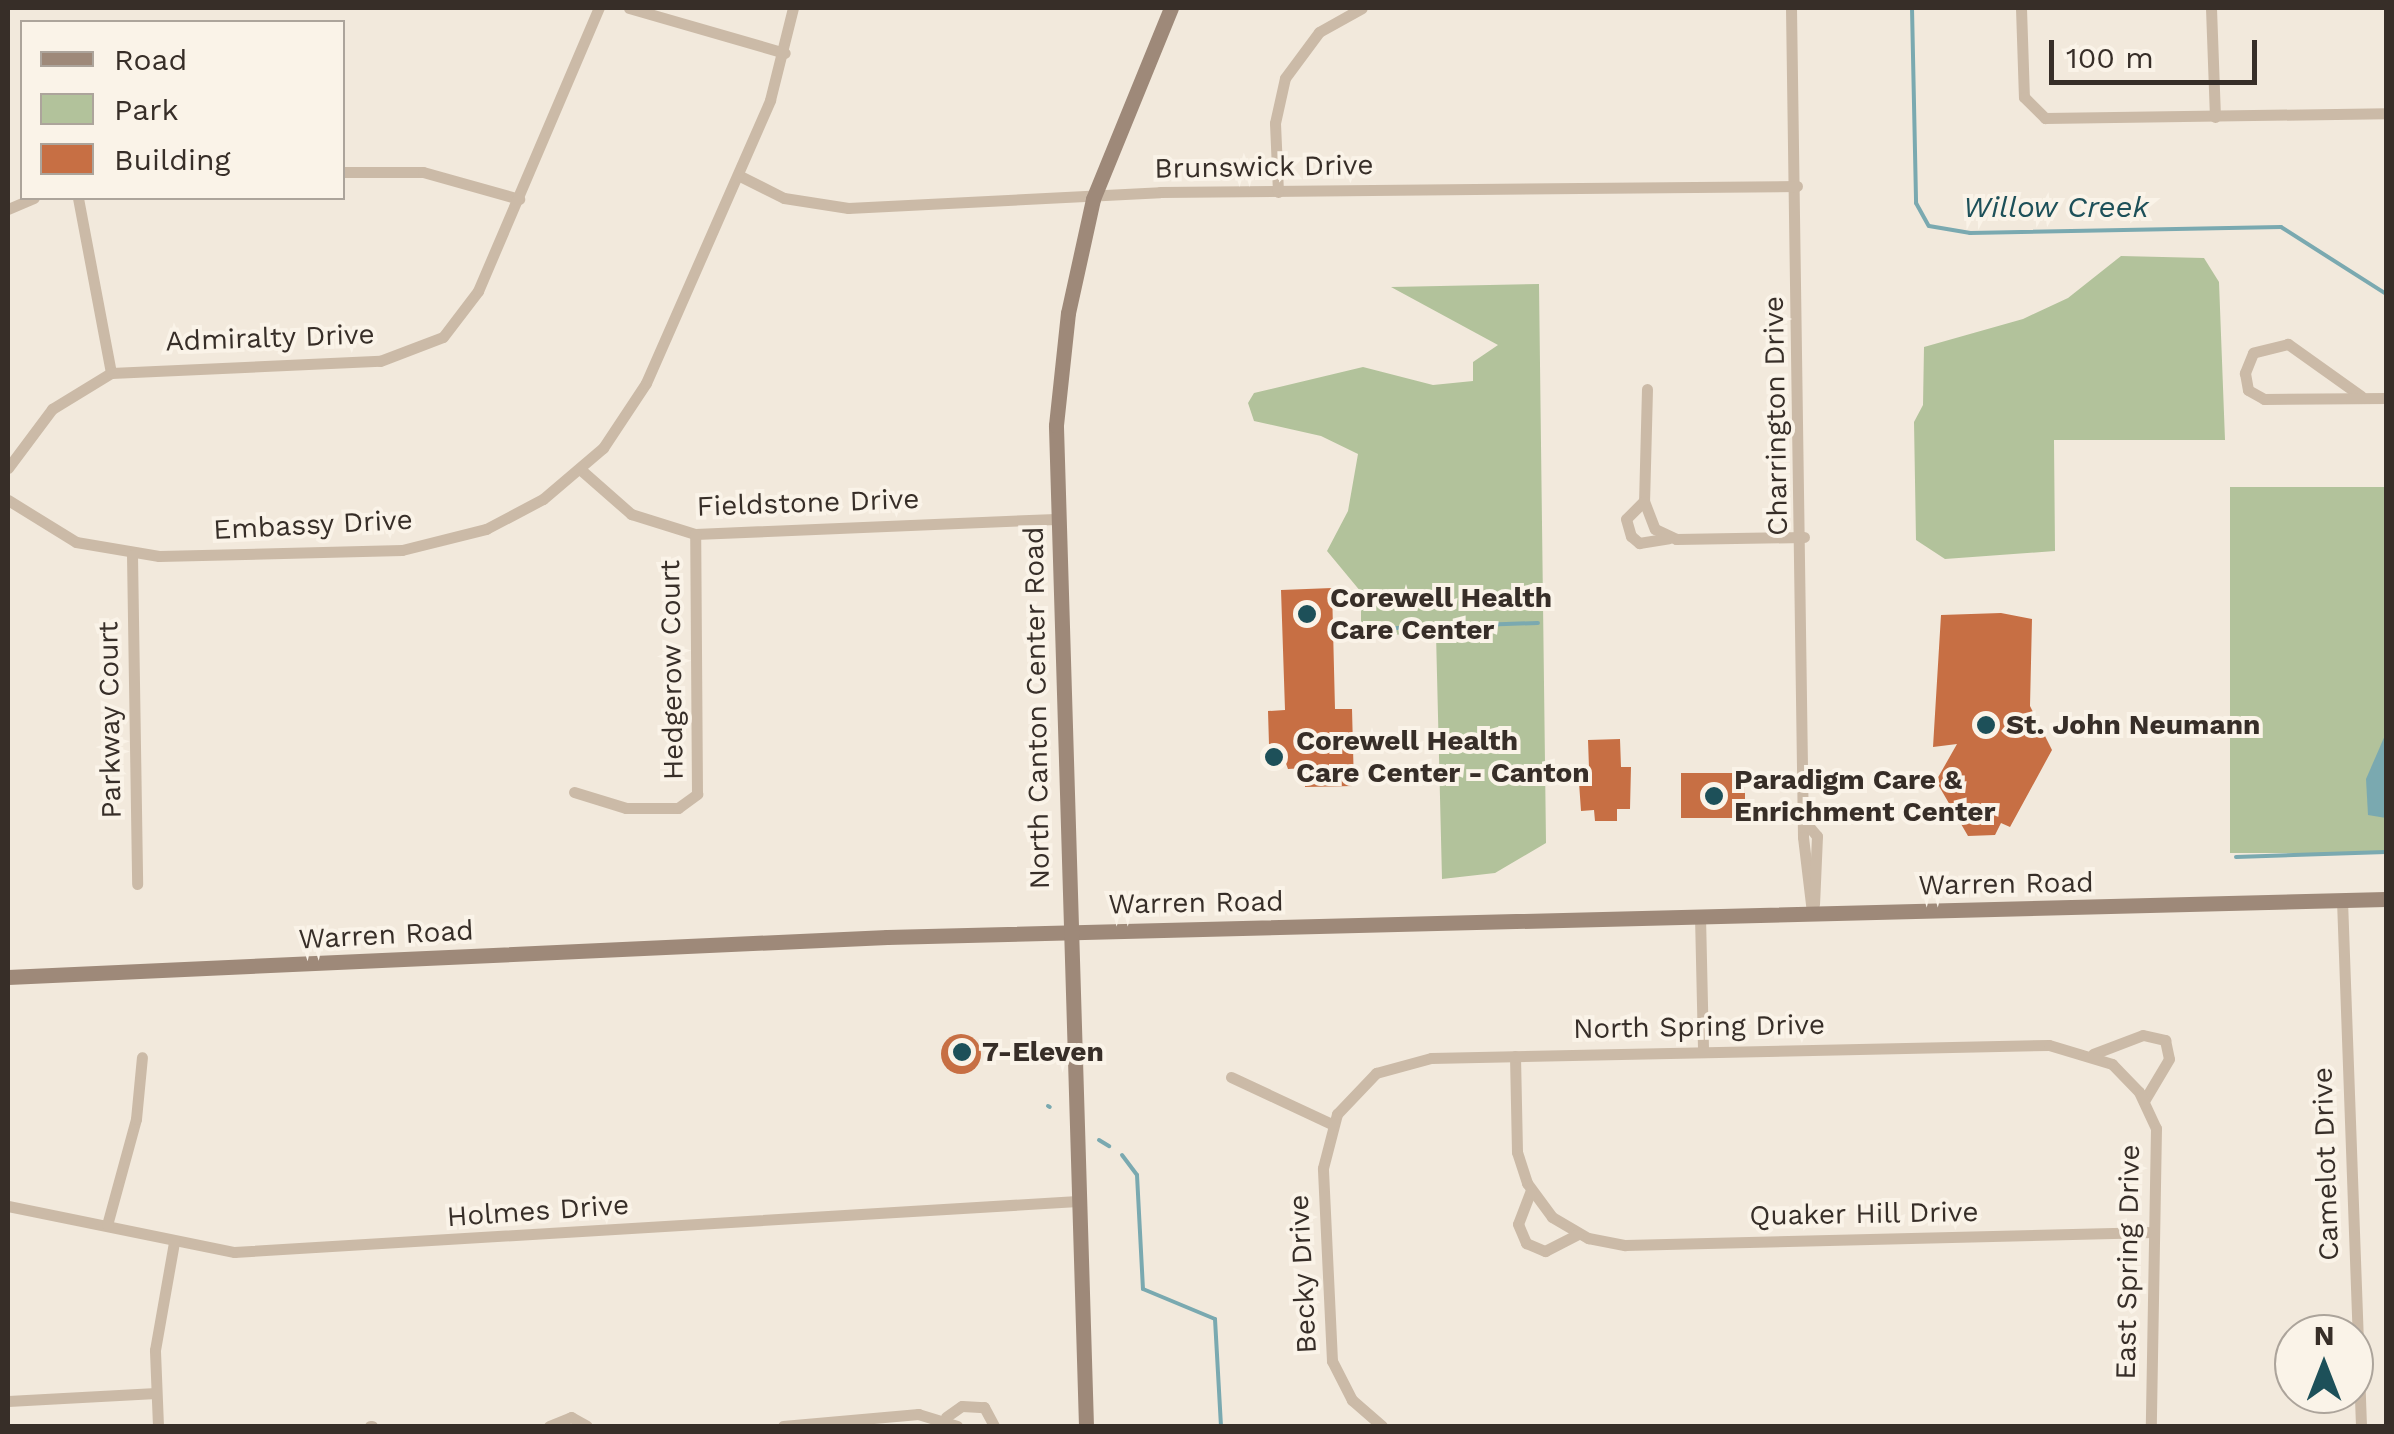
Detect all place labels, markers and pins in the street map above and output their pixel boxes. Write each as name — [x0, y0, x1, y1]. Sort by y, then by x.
place label: Corewell Health Care Center — [1330, 581, 1553, 647]
marker: Corewell Health Care Center — [1294, 601, 1320, 627]
place label: St. John Neumann — [2006, 708, 2261, 742]
marker: St. John Neumann — [1975, 714, 1997, 736]
place label: Corewell Health Care Center - Canton — [1296, 724, 1590, 790]
marker: Corewell Health Care Center - Canton — [1261, 744, 1287, 770]
place label: Paradigm Care & Enrichment Center — [1734, 763, 1996, 829]
marker: Paradigm Care & Enrichment Center — [1703, 785, 1725, 807]
place label: 7-Eleven — [982, 1035, 1104, 1069]
marker: 7-Eleven — [951, 1041, 973, 1063]

